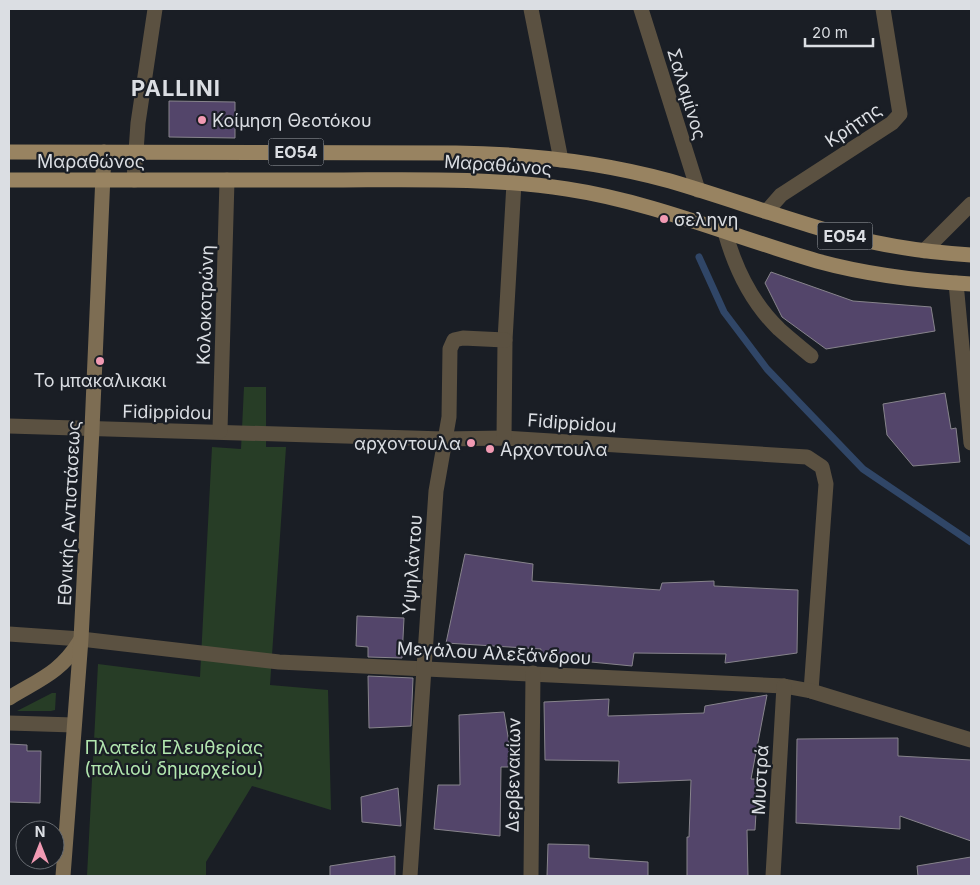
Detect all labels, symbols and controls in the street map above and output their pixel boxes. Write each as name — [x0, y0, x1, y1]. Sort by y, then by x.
scale bar — [805, 15, 872, 47]
text: 20 m — [812, 23, 848, 42]
street label: Σαλαμίνος — [663, 46, 711, 142]
district label: PALLINI — [131, 75, 221, 101]
street label: Κρήτης — [821, 99, 885, 151]
place label: Κοίμηση Θεοτόκου — [212, 110, 372, 131]
marker: Κοίμηση Θεοτόκου — [196, 114, 208, 126]
road number: ΕΟ54 — [268, 138, 324, 166]
street label: Μαραθώνος — [37, 151, 145, 172]
street label: Μαραθώνος — [443, 151, 553, 179]
place label: σεληνη — [674, 209, 738, 230]
marker: σεληνη — [658, 213, 670, 225]
road number: ΕΟ54 — [818, 222, 872, 250]
street label: Κολοκοτρώνη — [192, 245, 218, 365]
marker: Το μπακαλικακι — [94, 355, 106, 367]
place label: Το μπακαλικακι — [33, 370, 167, 391]
street label: Fidippidou — [122, 401, 212, 423]
street label: Fidippidou — [527, 409, 617, 437]
street label: Εθνικής Αντιστάσεως — [54, 420, 84, 606]
place label: αρχοντουλα — [354, 433, 461, 454]
marker: αρχοντουλα — [465, 437, 477, 449]
place label: Αρχοντουλα — [500, 439, 607, 460]
marker: Αρχοντουλα — [484, 443, 496, 455]
street label: Υψηλάντου — [398, 514, 426, 616]
street label: Μεγάλου Αλεξάνδρου — [396, 637, 592, 669]
street label: Δερβενακίων — [501, 717, 525, 833]
park label: Πλατεία Ελευθερίας (παλιού δημαρχείου) — [84, 737, 264, 779]
street label: Μυστρά — [748, 744, 772, 816]
north arrow — [15, 820, 65, 870]
text: N — [35, 823, 45, 840]

